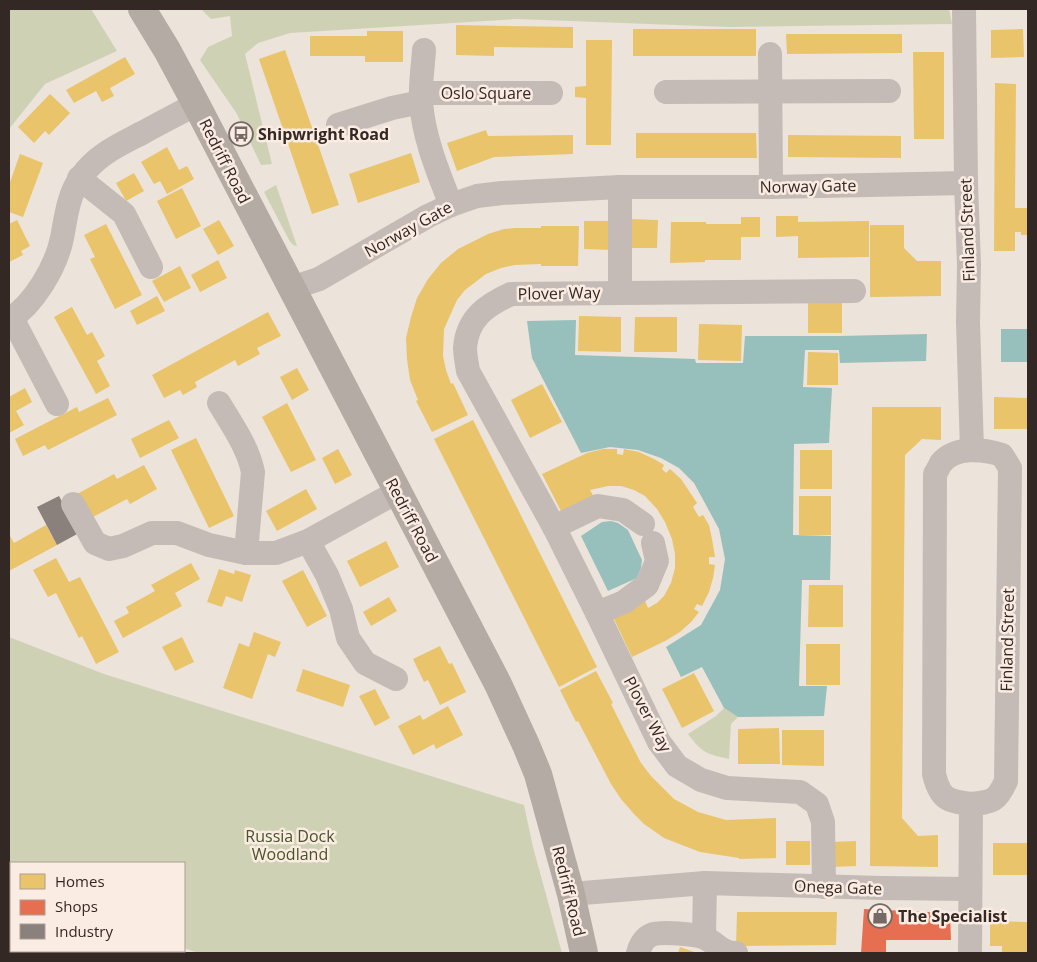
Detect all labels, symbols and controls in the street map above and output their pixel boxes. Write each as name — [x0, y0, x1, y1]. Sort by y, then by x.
street label: Oslo Square — [441, 82, 531, 104]
street label: Redriff Road — [194, 115, 256, 207]
bus stop icon: Shipwright Road — [228, 121, 254, 147]
place label: Shipwright Road — [258, 123, 389, 145]
street label: Norway Gate — [759, 174, 857, 198]
street label: Finland Street — [954, 178, 980, 282]
street label: Norway Gate — [360, 196, 456, 262]
street label: Plover Way — [517, 281, 601, 305]
street label: Redriff Road — [381, 474, 443, 566]
street label: Finland Street — [995, 588, 1019, 692]
street label: Plover Way — [619, 672, 678, 757]
park label: Russia Dock Woodland — [245, 825, 335, 865]
street label: Redriff Road — [547, 844, 591, 938]
legend — [10, 862, 185, 952]
text: Homes — [55, 871, 105, 891]
street label: Onega Gate — [794, 874, 882, 900]
text: Shops — [55, 896, 98, 916]
shop icon: The Specialist — [867, 903, 893, 929]
place label: The Specialist — [898, 905, 1007, 927]
text: Industry — [55, 921, 113, 941]

